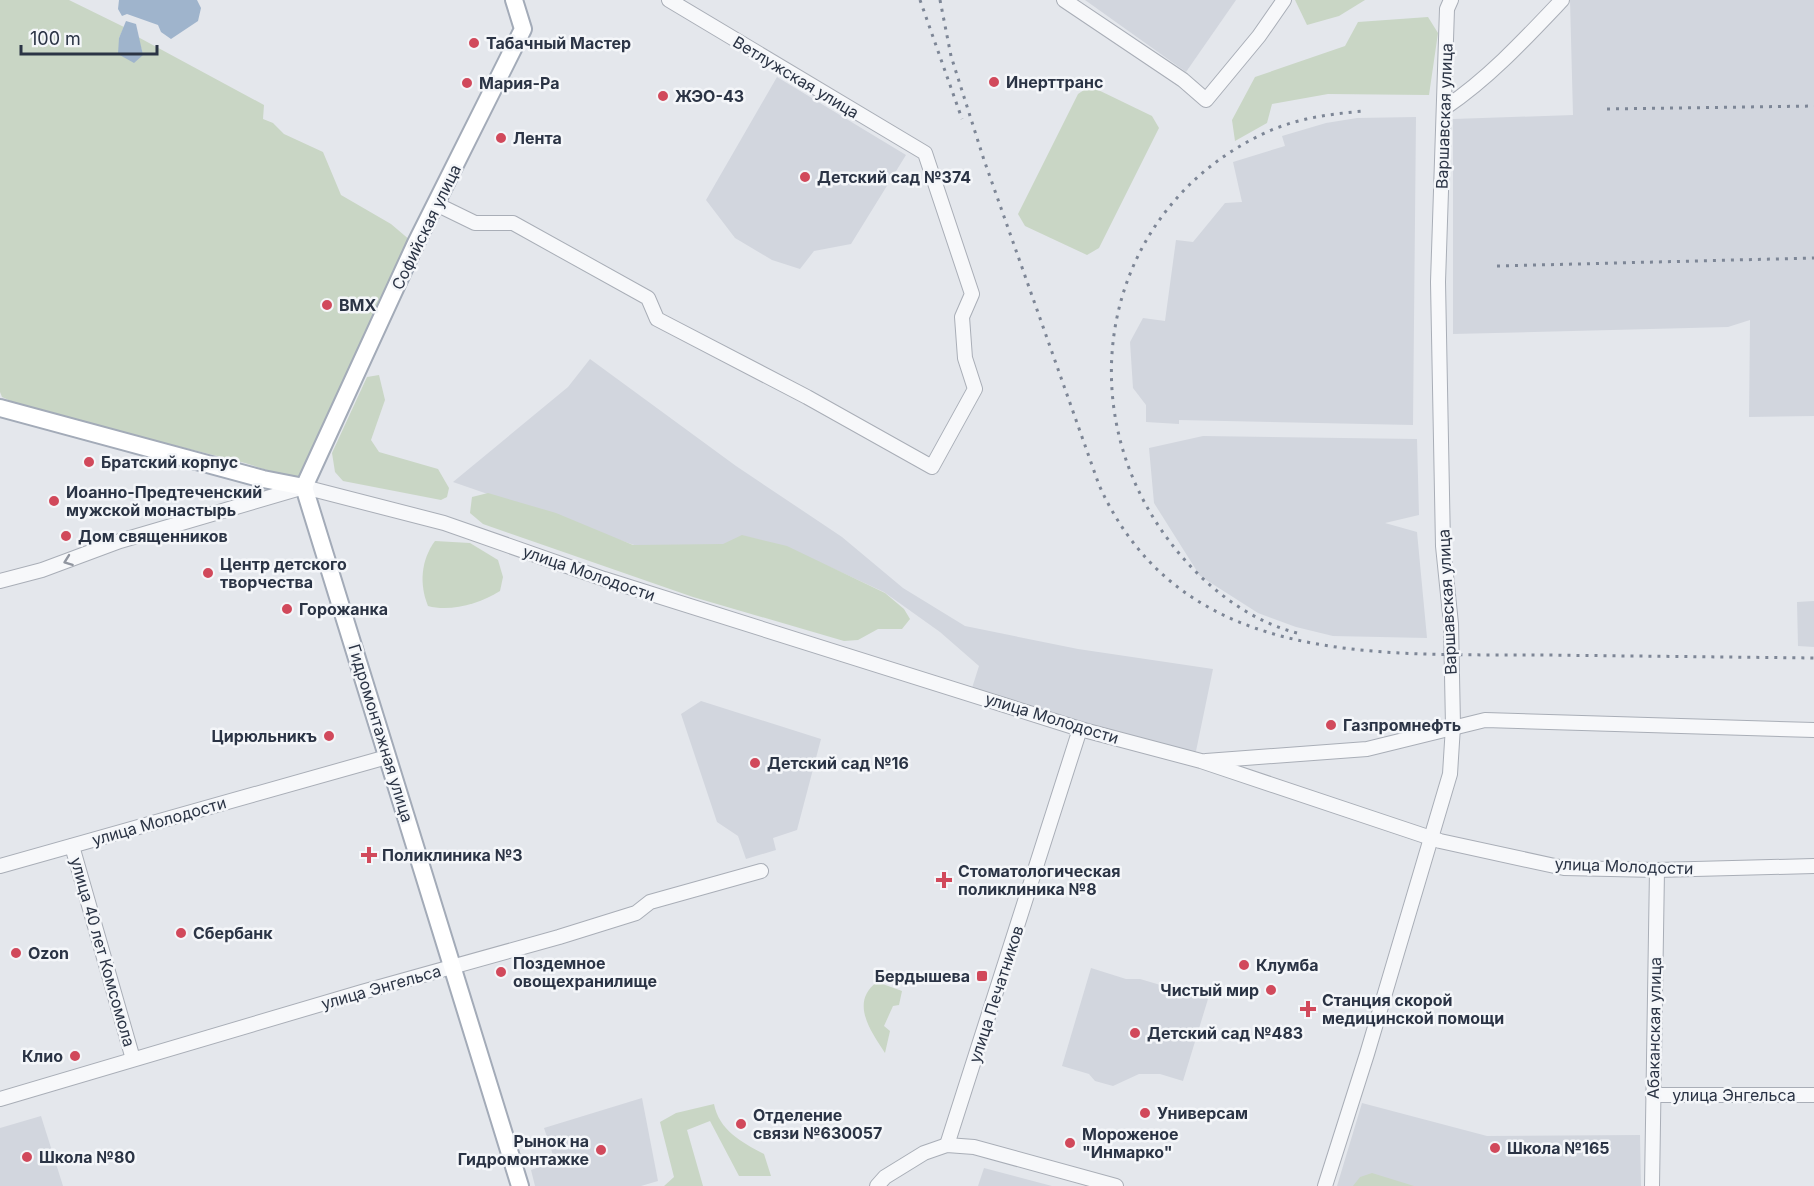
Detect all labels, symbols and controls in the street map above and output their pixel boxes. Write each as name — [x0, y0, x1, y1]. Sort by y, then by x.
scale bar — [21, 18, 158, 56]
text: 100 m — [30, 28, 81, 49]
street label: Ветлужская улица — [729, 31, 863, 123]
place label: Табачный Мастер — [486, 33, 631, 53]
marker: Табачный Мастер — [467, 36, 481, 50]
street label: Варшавская улица — [1431, 43, 1457, 189]
place label: Инерттранс — [1006, 72, 1103, 92]
place label: Мария-Ра — [479, 73, 559, 93]
marker: Инерттранс — [987, 75, 1001, 89]
marker: Мария-Ра — [460, 76, 474, 90]
place label: ЖЭО-43 — [675, 86, 744, 106]
marker: ЖЭО-43 — [656, 89, 670, 103]
place label: Лента — [513, 128, 562, 148]
marker: Лента — [494, 131, 508, 145]
street label: Софийская улица — [387, 161, 465, 293]
place label: Детский сад №374 — [817, 167, 971, 187]
marker: Детский сад №374 — [798, 170, 812, 184]
place label: BMX — [339, 295, 376, 315]
marker: BMX — [320, 298, 334, 312]
place label: Братский корпус — [101, 452, 238, 472]
marker: Братский корпус — [82, 455, 96, 469]
place label: Иоанно-Предтеченский мужской монастырь — [66, 482, 262, 520]
marker: Иоанно-Предтеченский мужской монастырь — [47, 494, 61, 508]
place label: Дом священников — [78, 526, 228, 546]
marker: Дом священников — [59, 529, 73, 543]
street label: Варшавская улица — [1433, 529, 1461, 675]
street label: улица Молодости — [520, 541, 658, 605]
one-way arrow — [63, 553, 74, 566]
place label: Центр детского творчества — [220, 554, 347, 592]
marker: Центр детского творчества — [201, 566, 215, 580]
place label: Горожанка — [299, 599, 388, 619]
marker: Горожанка — [280, 602, 294, 616]
street label: Гидромонтажная улица — [344, 641, 418, 825]
street label: улица Молодости — [983, 688, 1121, 748]
place label: Газпромнефть — [1343, 715, 1461, 735]
marker: Газпромнефть — [1324, 718, 1338, 732]
place label: Цирюльникъ — [212, 726, 317, 746]
marker: Цирюльникъ — [322, 729, 336, 743]
place label: Детский сад №16 — [767, 753, 909, 773]
marker: Детский сад №16 — [748, 756, 762, 770]
street label: улица Молодости — [90, 792, 228, 850]
place label: Поликлиника №3 — [382, 845, 523, 865]
marker: Поликлиника №3 — [360, 846, 378, 864]
street label: улица Молодости — [1554, 854, 1694, 878]
street label: улица 40 лет Комсомола — [66, 855, 140, 1049]
place label: Стоматологическая поликлиника №8 — [958, 861, 1121, 899]
marker: Стоматологическая поликлиника №8 — [935, 871, 953, 889]
place label: Сбербанк — [193, 923, 273, 943]
street label: улица Печатников — [964, 923, 1028, 1065]
marker: Сбербанк — [174, 926, 188, 940]
place label: Ozon — [28, 943, 69, 963]
marker: Ozon — [9, 946, 23, 960]
place label: Поздемное овощехранилище — [513, 953, 657, 991]
place label: Клумба — [1256, 955, 1319, 975]
street label: Абаканская улица — [1643, 957, 1665, 1099]
marker: Клумба — [1237, 958, 1251, 972]
street label: улица Энгельса — [319, 960, 443, 1014]
marker: Поздемное овощехранилище — [494, 965, 508, 979]
place label: Бердышева — [875, 966, 970, 986]
marker: Бердышева — [975, 969, 989, 983]
place label: Чистый мир — [1160, 980, 1259, 1000]
marker: Чистый мир — [1264, 983, 1278, 997]
place label: Станция скорой медицинской помощи — [1322, 990, 1504, 1028]
marker: Станция скорой медицинской помощи — [1299, 1000, 1317, 1018]
place label: Детский сад №483 — [1147, 1023, 1303, 1043]
marker: Детский сад №483 — [1128, 1026, 1142, 1040]
place label: Клио — [22, 1046, 63, 1066]
marker: Клио — [68, 1049, 82, 1063]
street label: улица Энгельса — [1672, 1085, 1796, 1105]
place label: Универсам — [1157, 1103, 1248, 1123]
place label: Отделение связи №630057 — [753, 1105, 882, 1143]
marker: Универсам — [1138, 1106, 1152, 1120]
marker: Отделение связи №630057 — [734, 1117, 748, 1131]
place label: Мороженое "Инмарко" — [1082, 1124, 1179, 1162]
place label: Рынок на Гидромонтажке — [458, 1131, 589, 1169]
marker: Мороженое "Инмарко" — [1063, 1136, 1077, 1150]
place label: Школа №165 — [1507, 1138, 1610, 1158]
marker: Школа №165 — [1488, 1141, 1502, 1155]
marker: Рынок на Гидромонтажке — [594, 1143, 608, 1157]
place label: Школа №80 — [39, 1147, 135, 1167]
marker: Школа №80 — [20, 1150, 34, 1164]

